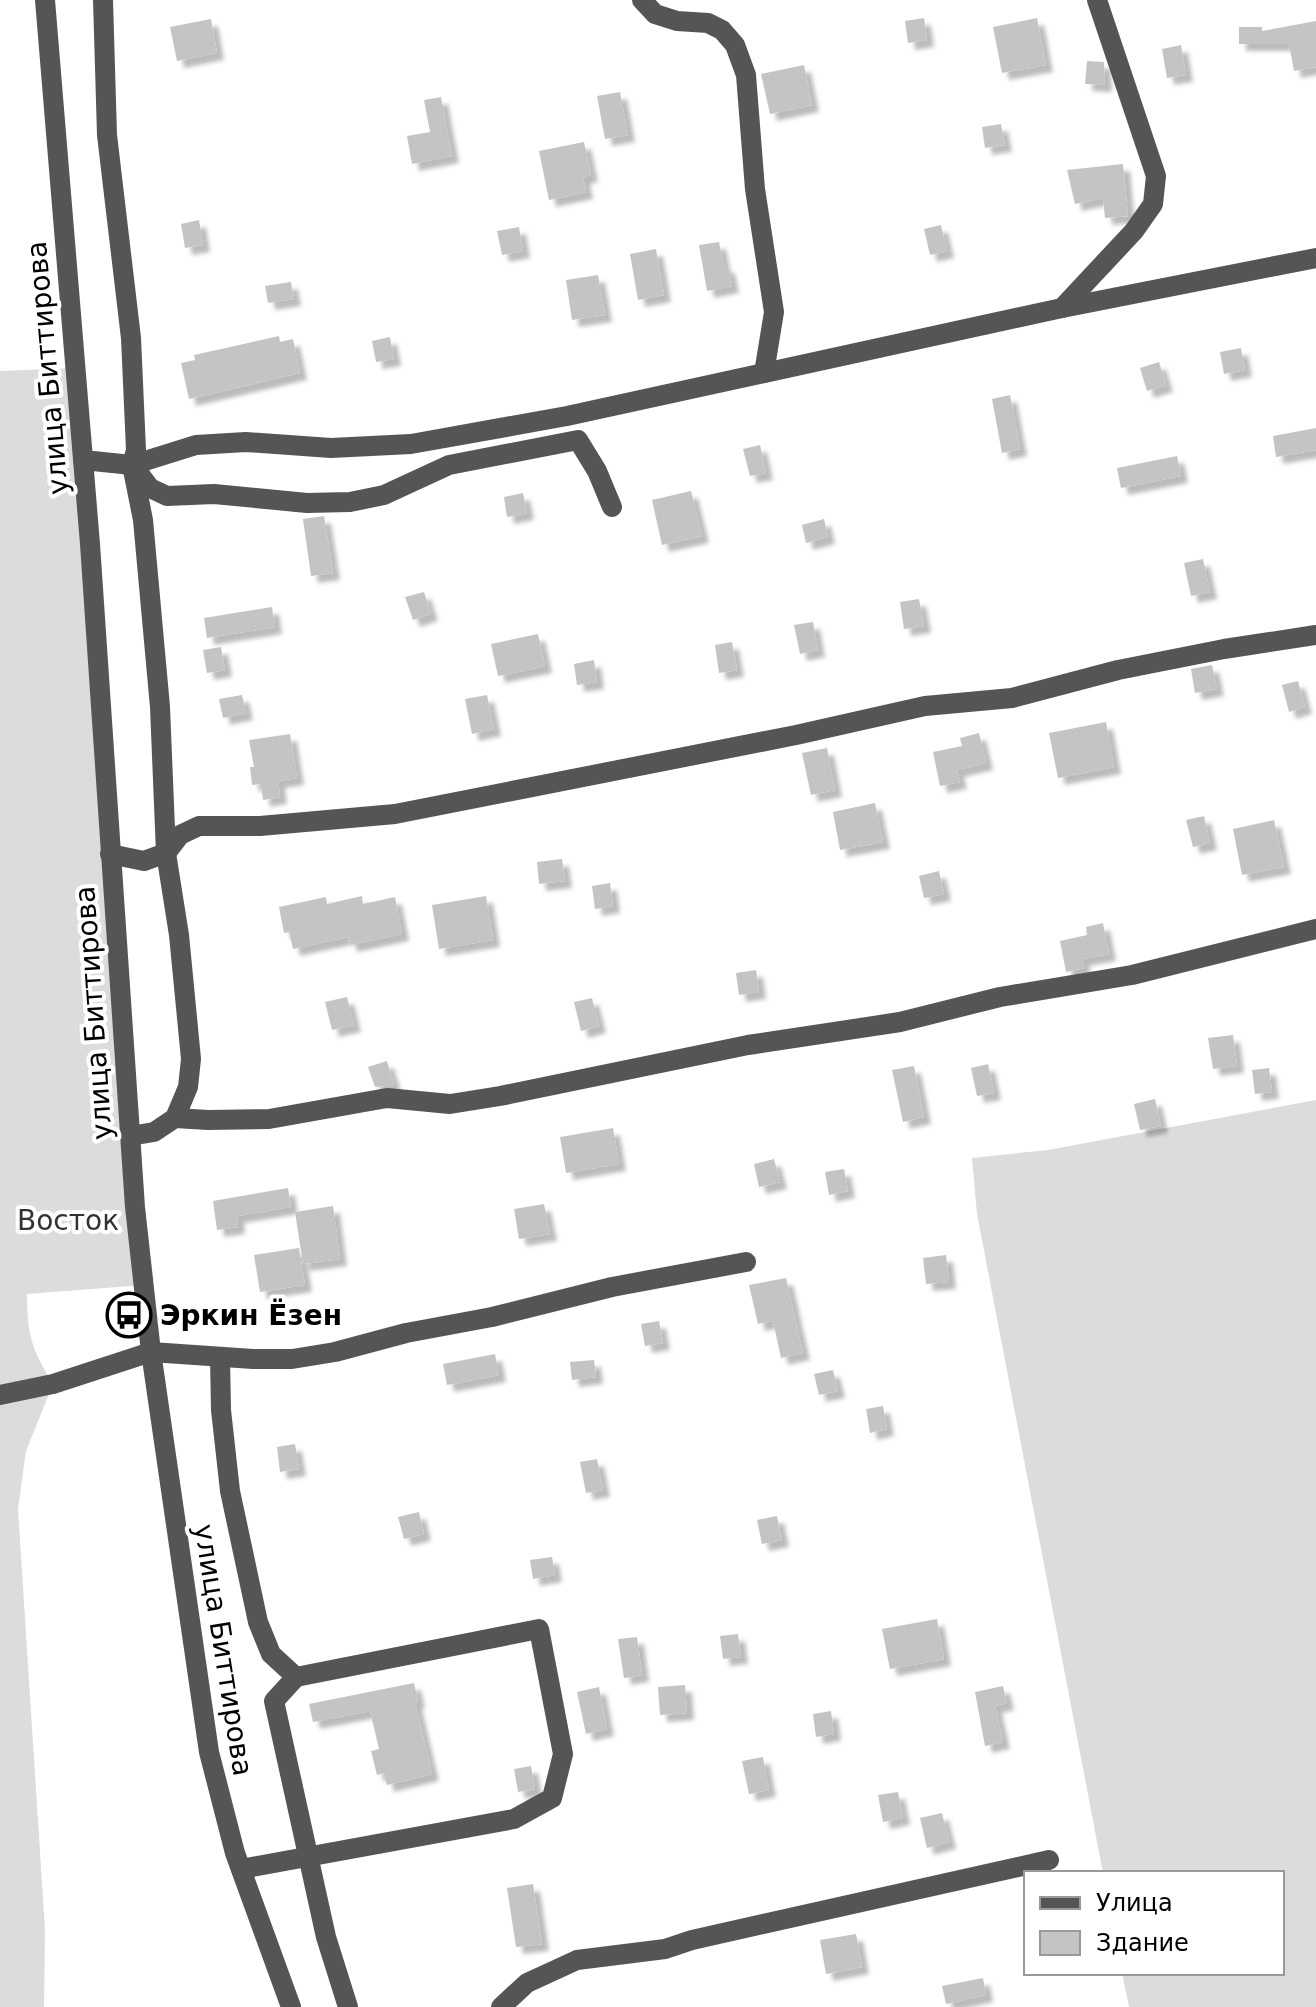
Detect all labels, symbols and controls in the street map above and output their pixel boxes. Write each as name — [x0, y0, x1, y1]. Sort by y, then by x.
street label: улица Биттирова — [20, 240, 75, 496]
street label: улица Биттирова — [68, 885, 119, 1141]
park label: Восток — [17, 1204, 119, 1237]
bus stop icon: Эркин Ёзен — [105, 1291, 153, 1339]
place label: Эркин Ёзен — [160, 1298, 342, 1332]
street label: улица Биттирова — [187, 1522, 260, 1778]
legend — [1024, 1871, 1284, 1975]
text: Улица — [1096, 1889, 1173, 1917]
text: Здание — [1096, 1929, 1189, 1957]

